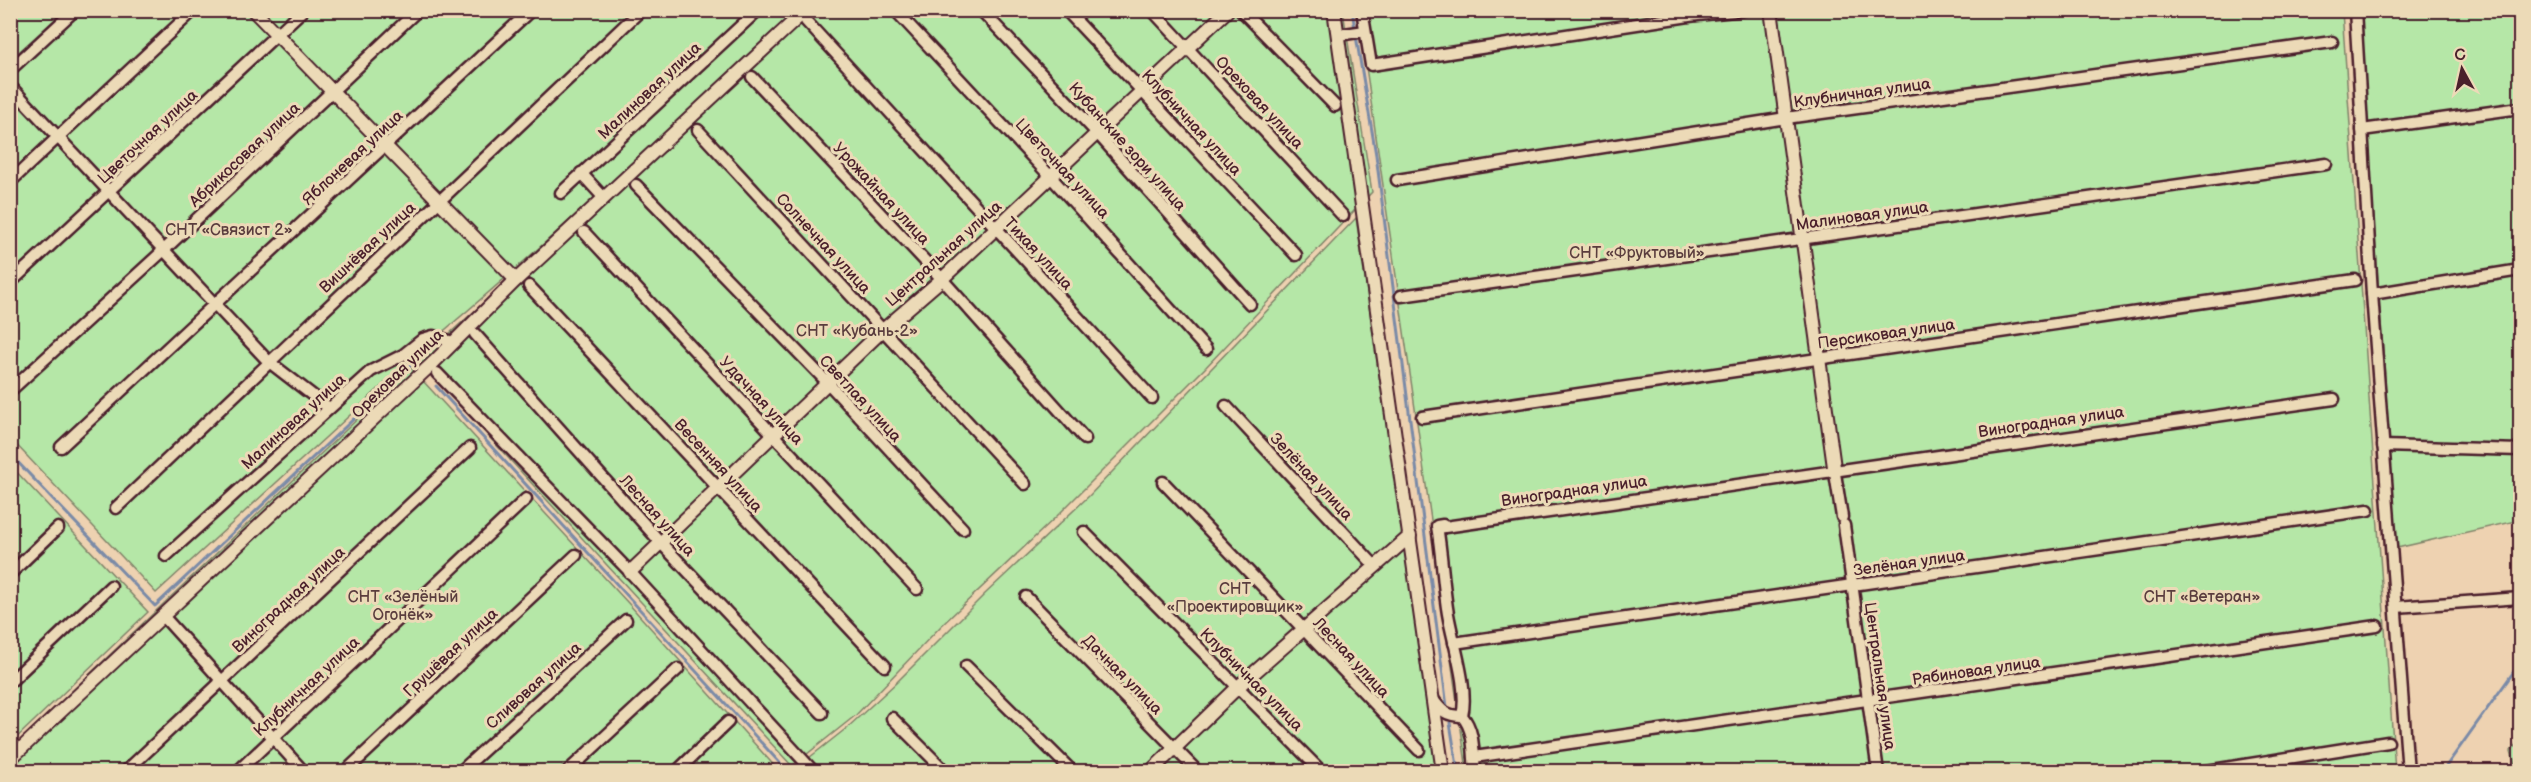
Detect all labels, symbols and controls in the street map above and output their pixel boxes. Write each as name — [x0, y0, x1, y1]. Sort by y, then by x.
street label: Малиновая улица — [595, 38, 706, 144]
north arrow — [2432, 39, 2492, 99]
text: С — [2453, 45, 2467, 66]
street label: Ореховая улица — [1211, 53, 1307, 154]
street label: Клубничная улица — [1137, 66, 1245, 180]
street label: Клубничная улица — [1793, 74, 1932, 112]
street label: Кубанские зори улица — [1064, 79, 1190, 215]
street label: Цветочная улица — [94, 86, 202, 188]
street label: Абрикосовая улица — [185, 99, 305, 212]
street label: Яблоневая улица — [299, 106, 408, 210]
street label: Цветочная улица — [1011, 115, 1113, 223]
street label: Урожайная улица — [829, 139, 934, 250]
street label: Солнечная улица — [772, 190, 875, 299]
street label: Центральная улица — [882, 197, 1006, 311]
street label: Вишнёвая улица — [316, 198, 420, 298]
street label: Малиновая улица — [1795, 198, 1930, 235]
street label: Тихая улица — [1000, 214, 1077, 295]
park label: СНТ «Связист 2» — [165, 221, 293, 240]
park label: СНТ «Фруктовый» — [1569, 244, 1705, 263]
street label: Персиковая улица — [1816, 315, 1957, 354]
park label: СНТ «Кубань-2» — [796, 322, 918, 341]
street label: Ореховая улица — [348, 325, 448, 423]
street label: Светлая улица — [815, 352, 905, 447]
street label: Удачная улица — [715, 353, 807, 450]
street label: Малиновая улица — [238, 370, 350, 474]
street label: Виноградная улица — [1977, 403, 2126, 442]
street label: Весенняя улица — [670, 416, 766, 517]
street label: Зелёная улица — [1266, 430, 1356, 525]
street label: Лесная улица — [615, 471, 699, 561]
street label: Виноградная улица — [1500, 472, 1649, 511]
street label: Виноградная улица — [229, 543, 350, 657]
street label: Зелёная улица — [1852, 546, 1967, 581]
park label: СНТ «Проектировщик» — [1167, 580, 1303, 617]
park label: СНТ «Зелёный Огонёк» — [348, 588, 458, 625]
park label: СНТ «Ветеран» — [2144, 588, 2260, 607]
street label: Центральная улица — [1860, 601, 1899, 752]
street label: Грушёвая улица — [400, 604, 502, 702]
street label: Лесная улица — [1308, 613, 1393, 703]
street label: Клубничная улица — [1196, 625, 1307, 736]
street label: Дачная улица — [1078, 631, 1166, 719]
street label: Клубничная улица — [250, 633, 364, 741]
street label: Сливовая улица — [483, 638, 586, 734]
street label: Рябиновая улица — [1911, 653, 2042, 690]

